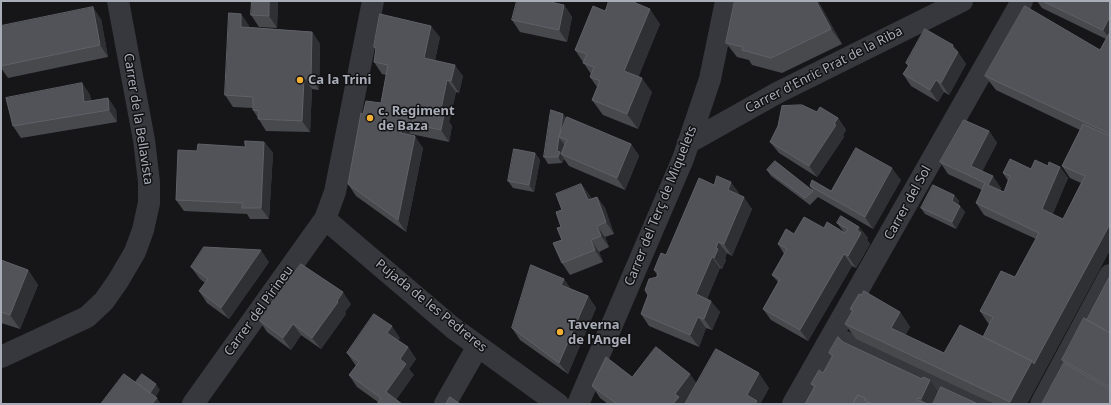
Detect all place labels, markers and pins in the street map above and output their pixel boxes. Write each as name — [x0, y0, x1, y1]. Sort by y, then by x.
place label: Ca la Trini — [308, 72, 371, 88]
marker: Ca la Trini — [295, 75, 305, 85]
place label: c. Regiment de Baza — [378, 103, 455, 134]
marker: c. Regiment de Baza — [365, 113, 375, 123]
place label: Taverna de l'Angel — [568, 317, 631, 348]
marker: Taverna de l'Angel — [555, 327, 565, 337]

